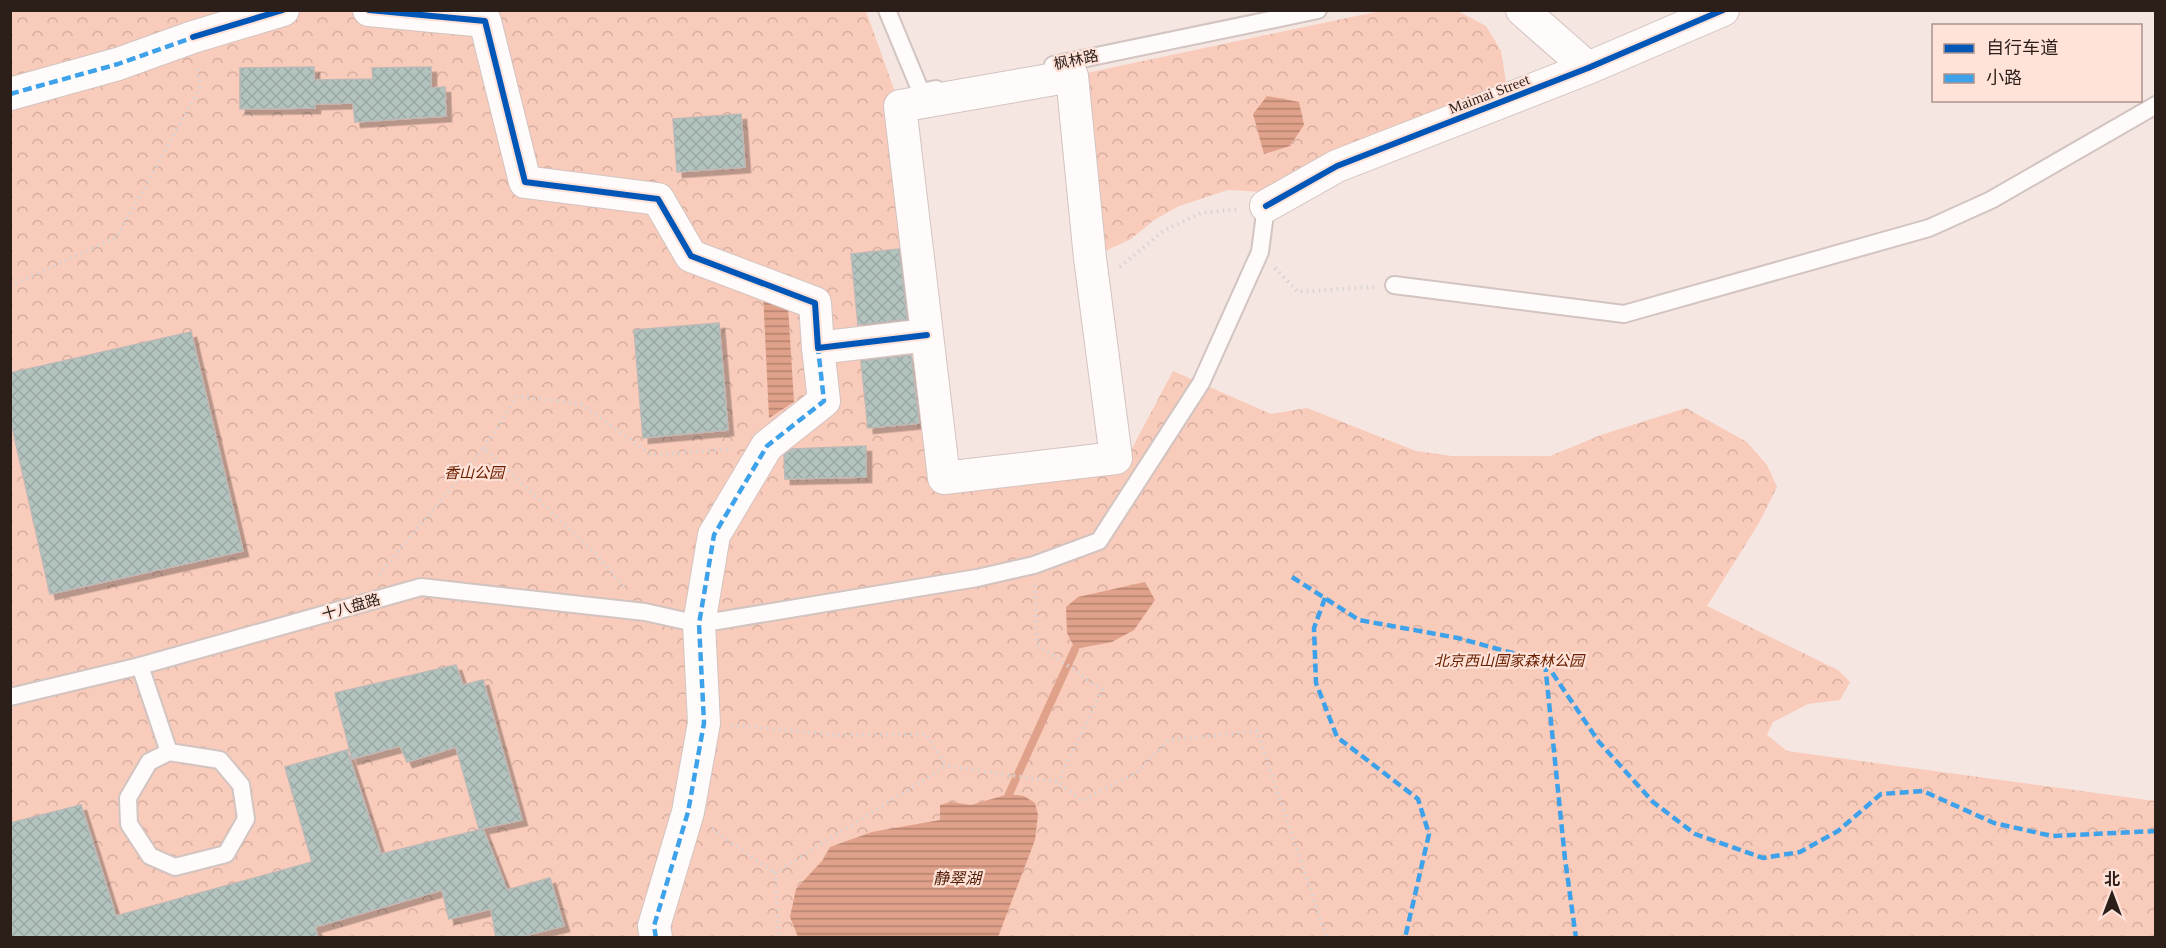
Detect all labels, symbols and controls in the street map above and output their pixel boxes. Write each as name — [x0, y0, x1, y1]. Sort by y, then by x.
legend — [1932, 24, 2142, 102]
text: 自行车道 — [1986, 38, 2058, 58]
street label: 枫林路 — [1052, 47, 1100, 73]
text: 小路 — [1986, 68, 2022, 88]
street label: Maimai Street — [1446, 71, 1532, 117]
park label: 香山公园 — [444, 465, 506, 481]
street label: 十八盘路 — [320, 591, 382, 623]
park label: 北京西山国家森林公园 — [1434, 653, 1586, 669]
north arrow — [2082, 864, 2142, 924]
water label: 静翠湖 — [933, 870, 984, 887]
text: 北 — [2104, 871, 2120, 888]

